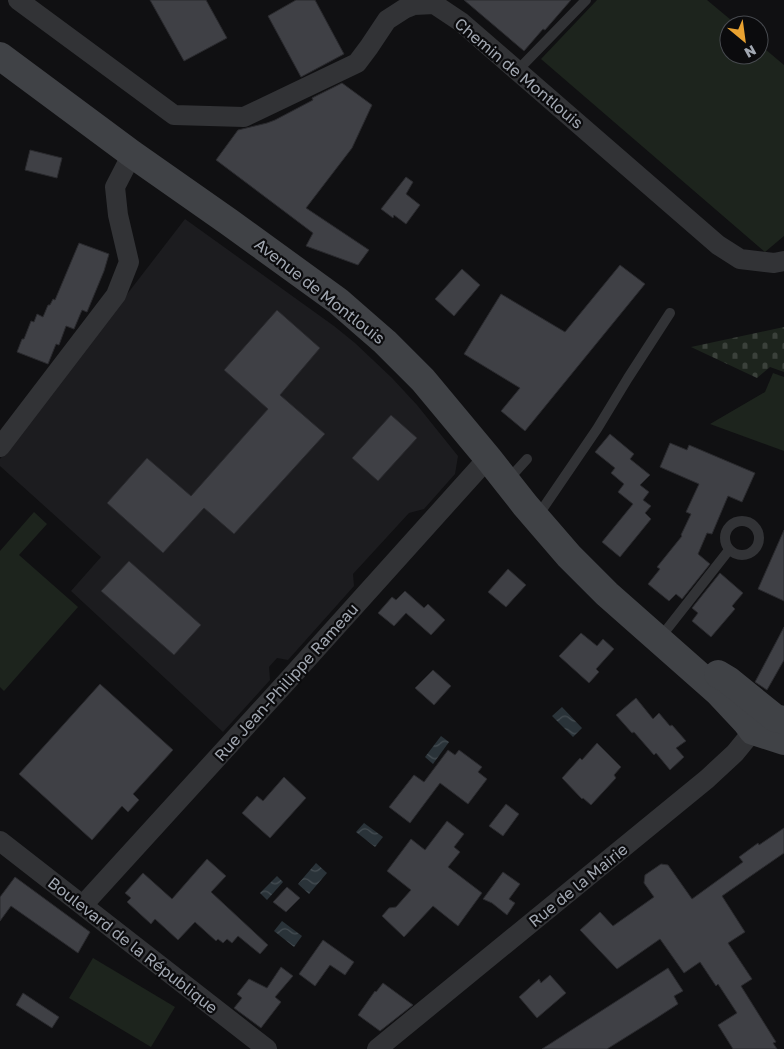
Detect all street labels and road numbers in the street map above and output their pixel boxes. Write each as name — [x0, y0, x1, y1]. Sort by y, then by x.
street label: Chemin de Montlouis — [451, 13, 587, 133]
street label: Avenue de Montlouis — [251, 234, 389, 348]
street label: Rue Jean-Philippe Rameau — [210, 599, 362, 765]
street label: Rue de la Mairie — [524, 839, 632, 931]
street label: Boulevard de la République — [44, 872, 222, 1018]

